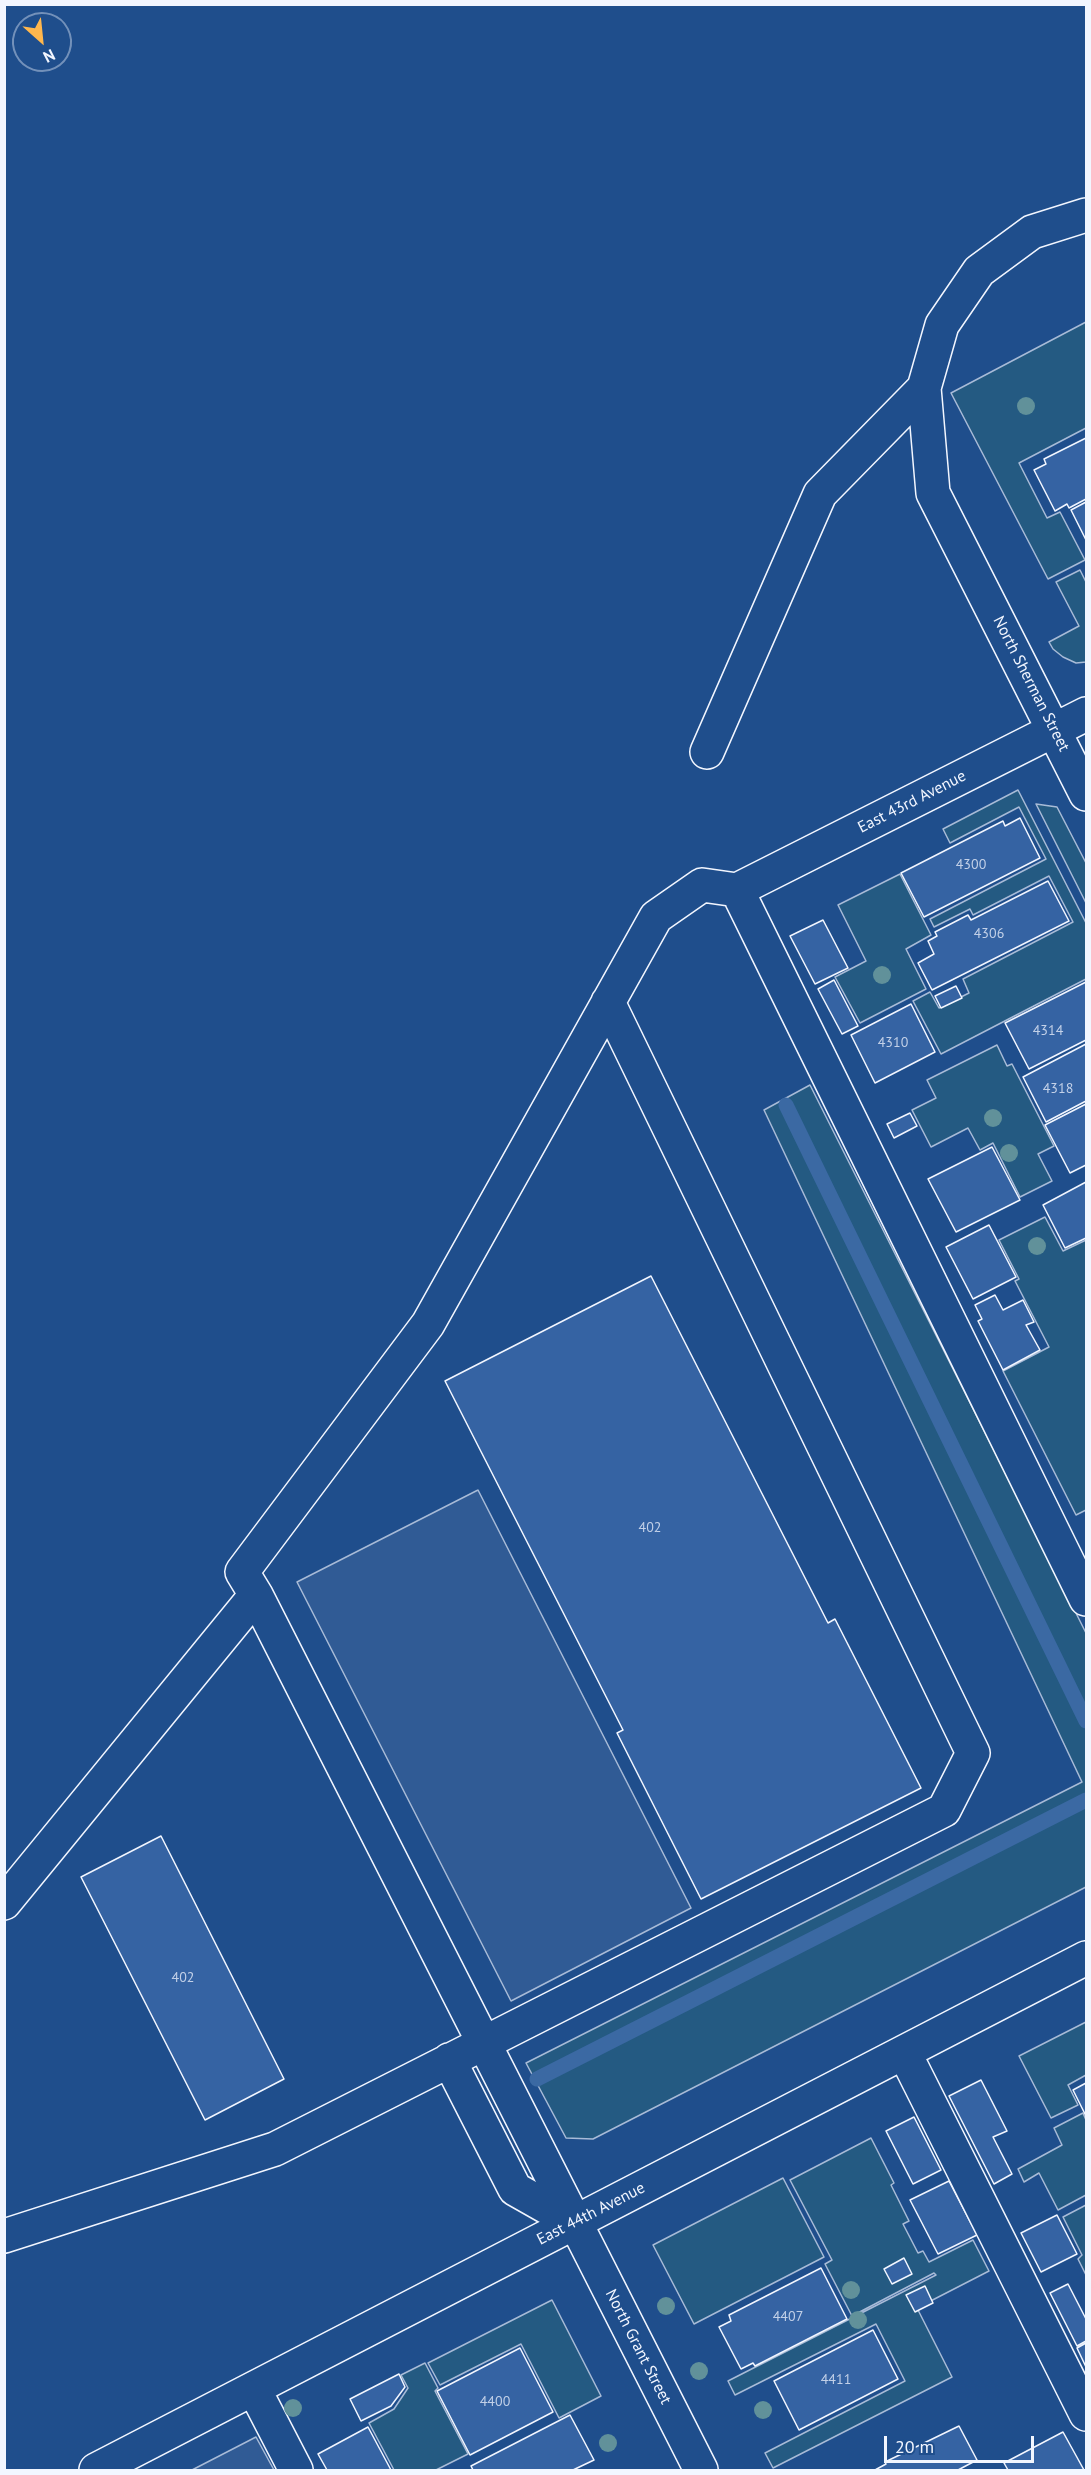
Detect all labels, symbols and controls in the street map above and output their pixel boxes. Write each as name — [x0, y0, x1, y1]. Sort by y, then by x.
north arrow — [12, 12, 72, 72]
text: N — [40, 45, 58, 68]
street label: North Sherman Street — [989, 613, 1073, 755]
street label: East 43rd Avenue — [855, 767, 969, 837]
house number: 4300 — [956, 857, 986, 873]
house number: 4306 — [974, 926, 1004, 942]
house number: 4314 — [1033, 1023, 1063, 1039]
house number: 4310 — [878, 1035, 908, 1051]
house number: 4318 — [1043, 1081, 1073, 1097]
house number: 402 — [639, 1520, 661, 1536]
house number: 402 — [172, 1970, 194, 1986]
street label: East 44th Avenue — [534, 2178, 648, 2250]
street label: North Grant Street — [601, 2286, 675, 2408]
house number: 4407 — [773, 2309, 803, 2325]
house number: 4411 — [821, 2372, 851, 2388]
house number: 4400 — [480, 2394, 510, 2410]
scale bar — [887, 2424, 1037, 2462]
text: 20 m — [895, 2435, 934, 2458]

